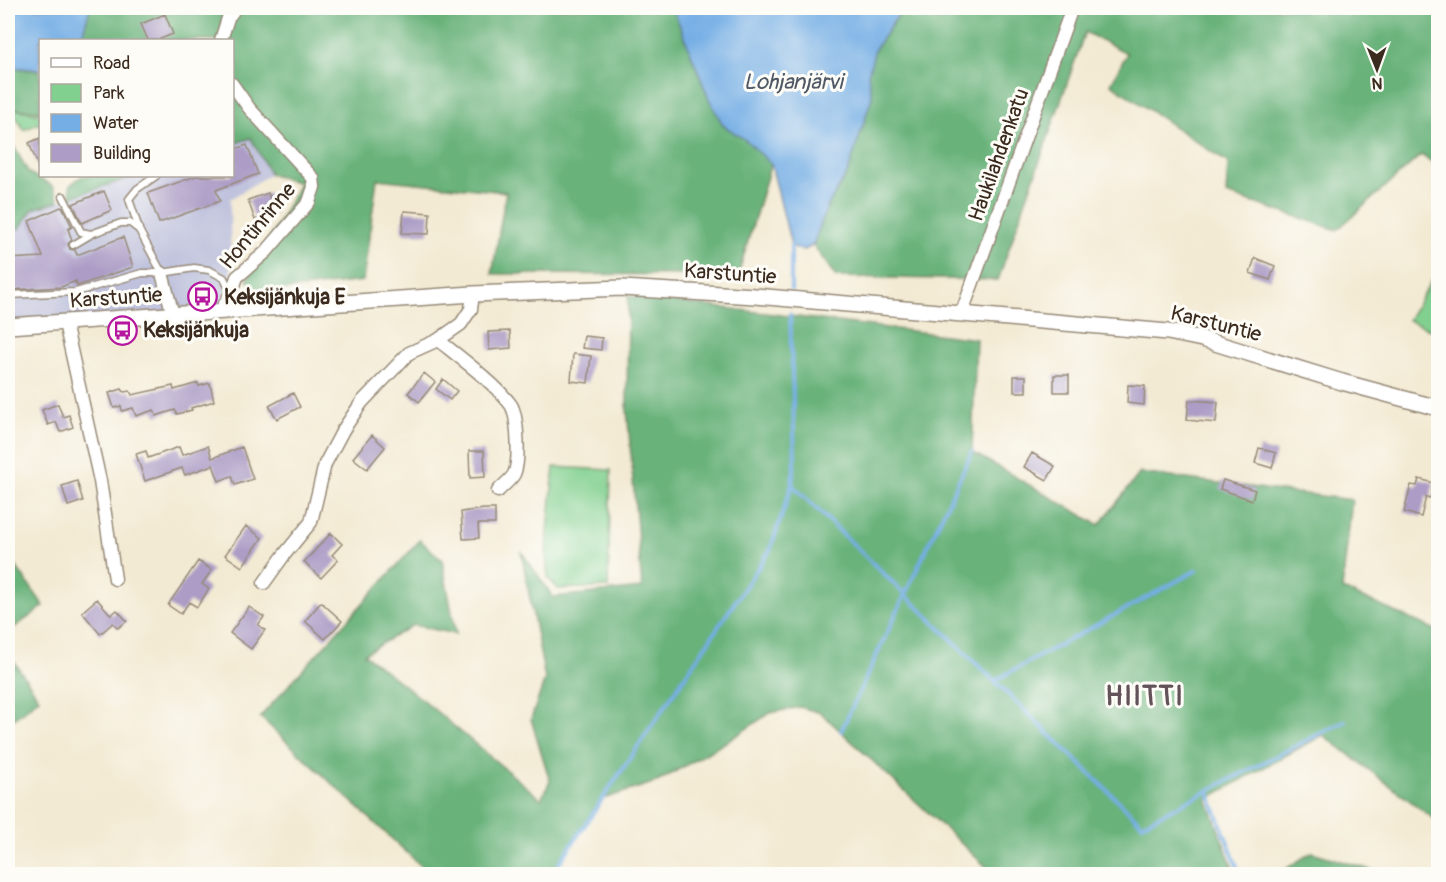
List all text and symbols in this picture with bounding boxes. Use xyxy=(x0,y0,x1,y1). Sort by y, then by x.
legend xyxy=(39,39,234,177)
north arrow xyxy=(1347,39,1407,99)
text: Road xyxy=(93,52,130,75)
water label: Lohjanjärvi xyxy=(744,68,845,96)
text: N xyxy=(1371,73,1383,93)
text: Park xyxy=(93,82,125,105)
street label: Haukilahdenkatu xyxy=(962,85,1036,225)
text: Water xyxy=(93,112,139,135)
text: Building xyxy=(93,142,151,165)
street label: Hontinrinne xyxy=(214,177,303,275)
street label: Karstuntie xyxy=(683,257,778,291)
street label: Karstuntie xyxy=(69,281,164,315)
bus stop icon: Keksijänkuja E xyxy=(187,281,219,313)
place label: Keksijänkuja E xyxy=(224,284,346,311)
street label: Karstuntie xyxy=(1168,300,1265,348)
bus stop icon: Keksijänkuja xyxy=(106,314,138,346)
place label: Keksijänkuja xyxy=(143,317,249,344)
district label: HIITTI xyxy=(1106,680,1184,713)

